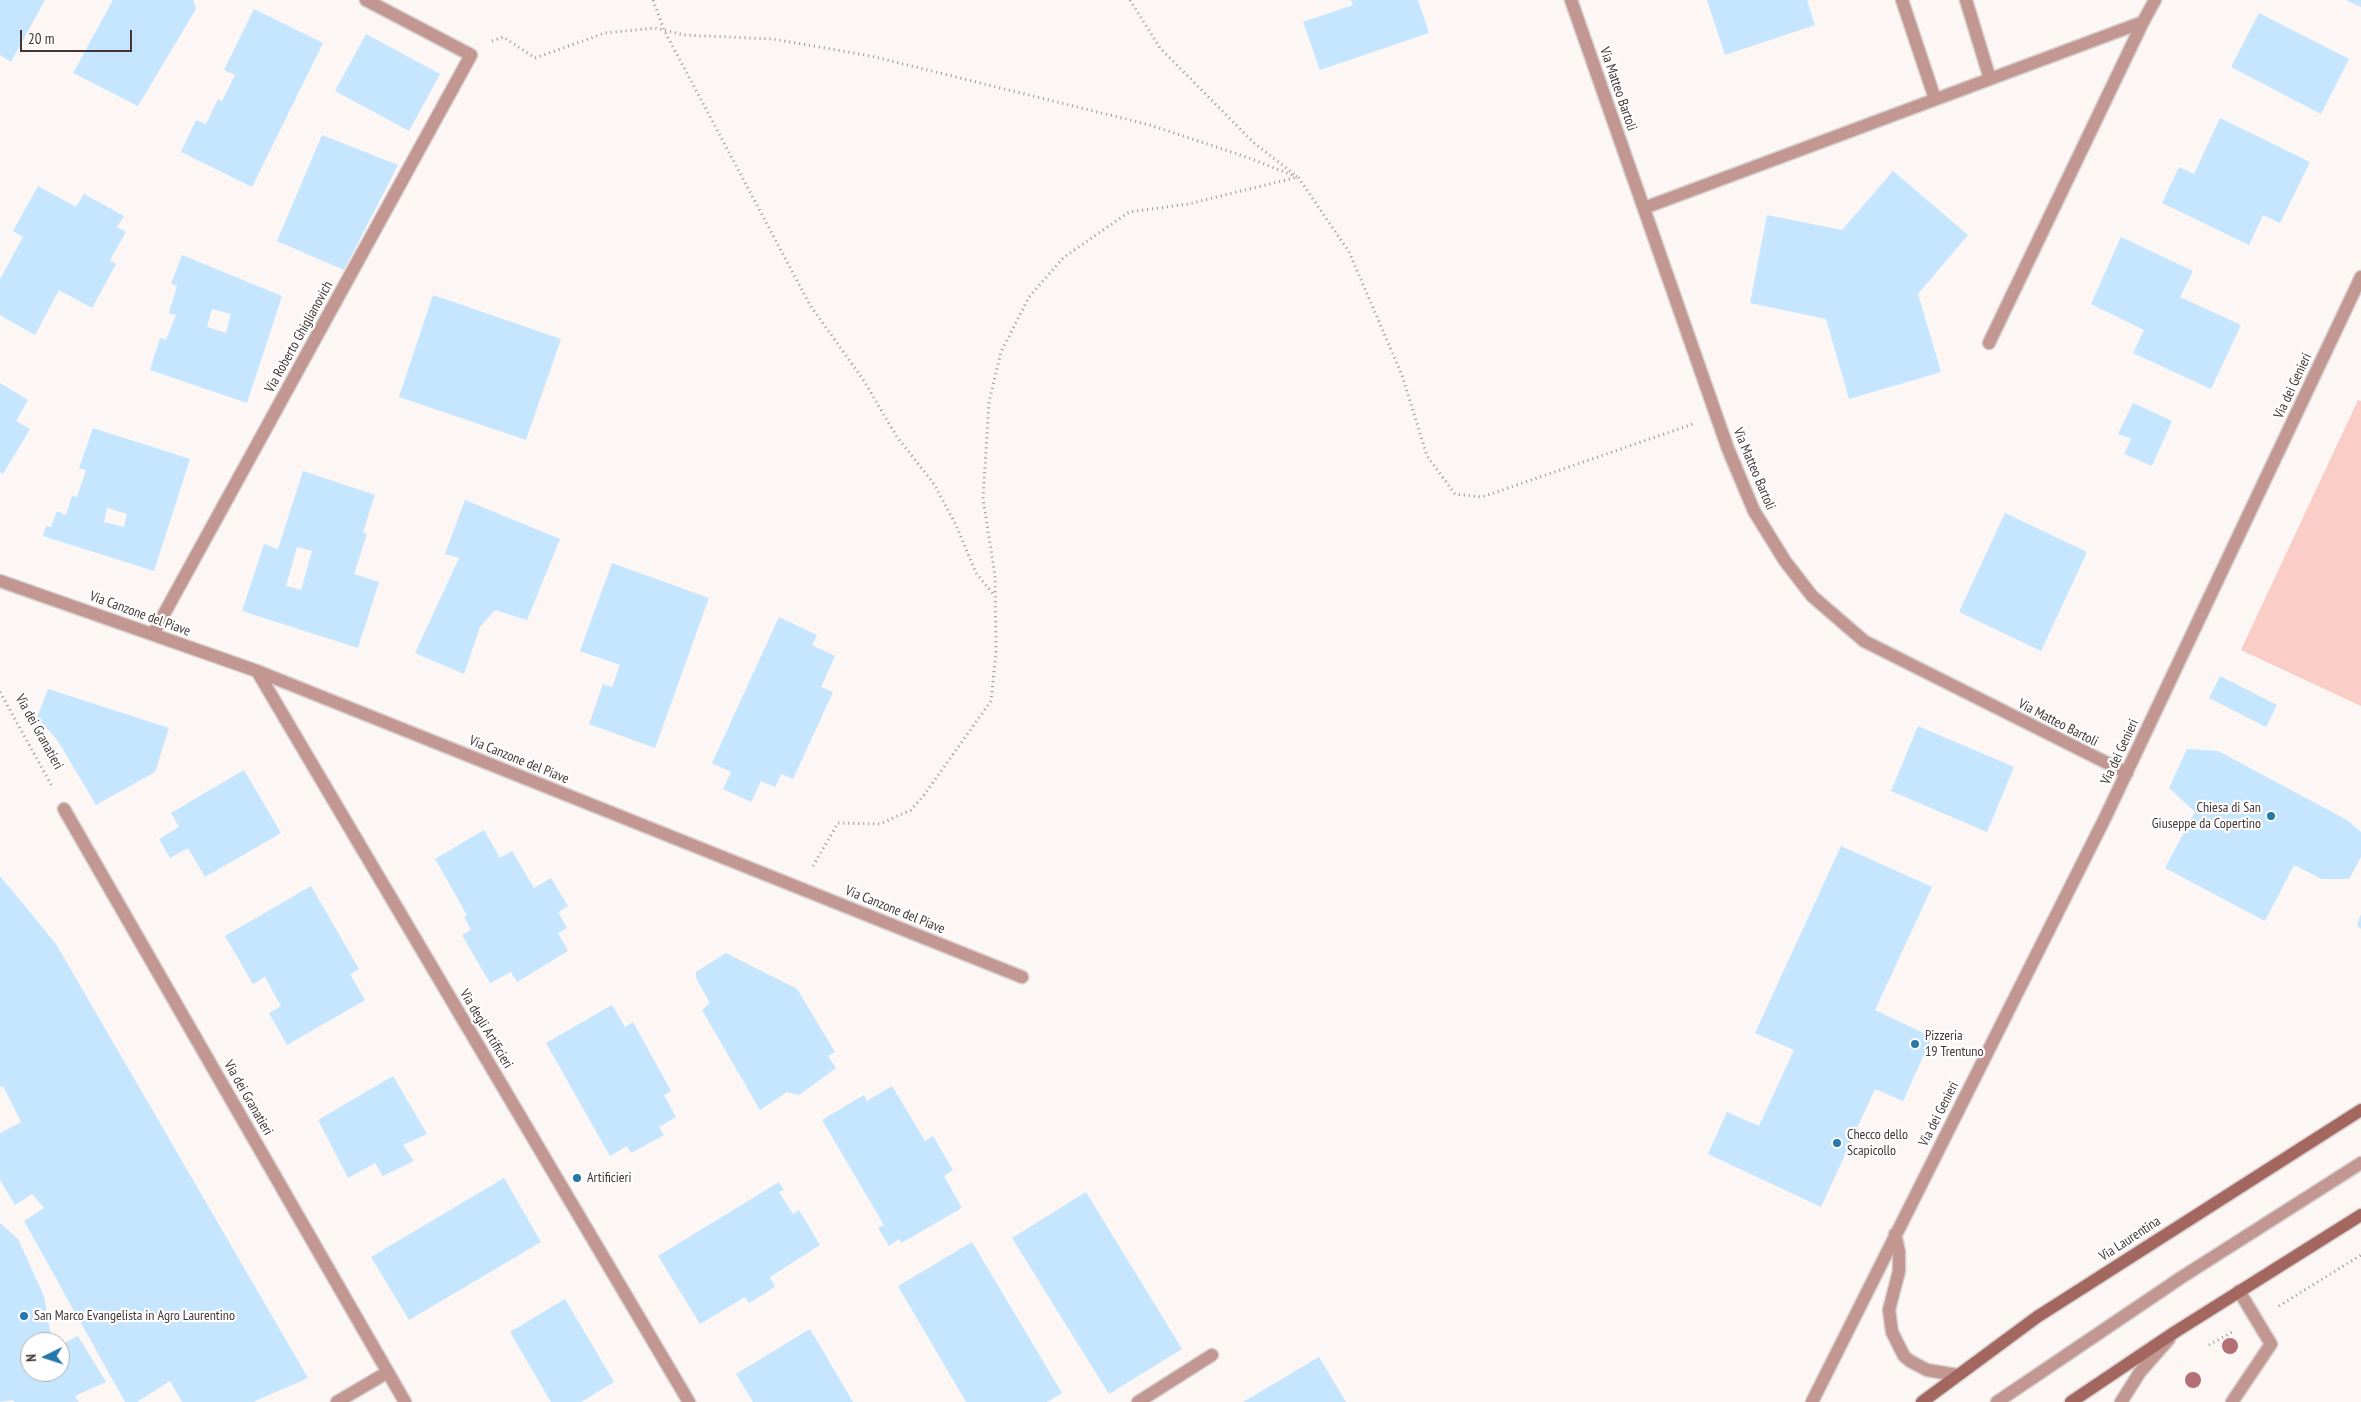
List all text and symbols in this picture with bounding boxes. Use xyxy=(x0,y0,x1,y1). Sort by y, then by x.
scale bar xyxy=(22,20,135,52)
text: 20 m xyxy=(28,29,54,48)
street label: Via Matteo Bartoli xyxy=(1596,45,1640,133)
street label: Via Roberto Ghiglianovich xyxy=(261,278,337,396)
street label: Via dei Genieri xyxy=(2271,351,2315,421)
street label: Via Matteo Bartoli xyxy=(1729,426,1779,512)
street label: Via Canzone del Piave xyxy=(87,588,193,640)
street label: Via dei Granatieri xyxy=(11,691,67,773)
street label: Via Matteo Bartoli xyxy=(2015,696,2101,750)
street label: Via dei Genieri xyxy=(2098,717,2142,787)
street label: Via Canzone del Piave xyxy=(467,732,571,788)
place label: Chiesa di San Giuseppe da Copertino xyxy=(2152,800,2261,832)
marker: Chiesa di San Giuseppe da Copertino xyxy=(2265,810,2277,822)
street label: Via Canzone del Piave xyxy=(843,882,947,938)
street label: Via degli Artificieri xyxy=(456,986,516,1072)
place label: Pizzeria 19 Trentuno xyxy=(1925,1028,1984,1060)
marker: Pizzeria 19 Trentuno xyxy=(1909,1038,1921,1050)
street label: Via dei Granatieri xyxy=(220,1058,276,1138)
street label: Via dei Genieri xyxy=(1916,1079,1962,1149)
place label: Checco dello Scapicollo xyxy=(1847,1127,1908,1160)
marker: Checco dello Scapicollo xyxy=(1831,1137,1843,1149)
place label: Artificieri xyxy=(587,1170,631,1186)
marker: Artificieri xyxy=(571,1172,583,1184)
street label: Via Laurentina xyxy=(2096,1213,2164,1265)
place label: San Marco Evangelista in Agro Laurentino xyxy=(34,1308,235,1324)
marker: San Marco Evangelista in Agro Laurentino xyxy=(18,1310,30,1322)
north arrow xyxy=(20,1332,70,1382)
text: N xyxy=(22,1354,40,1362)

